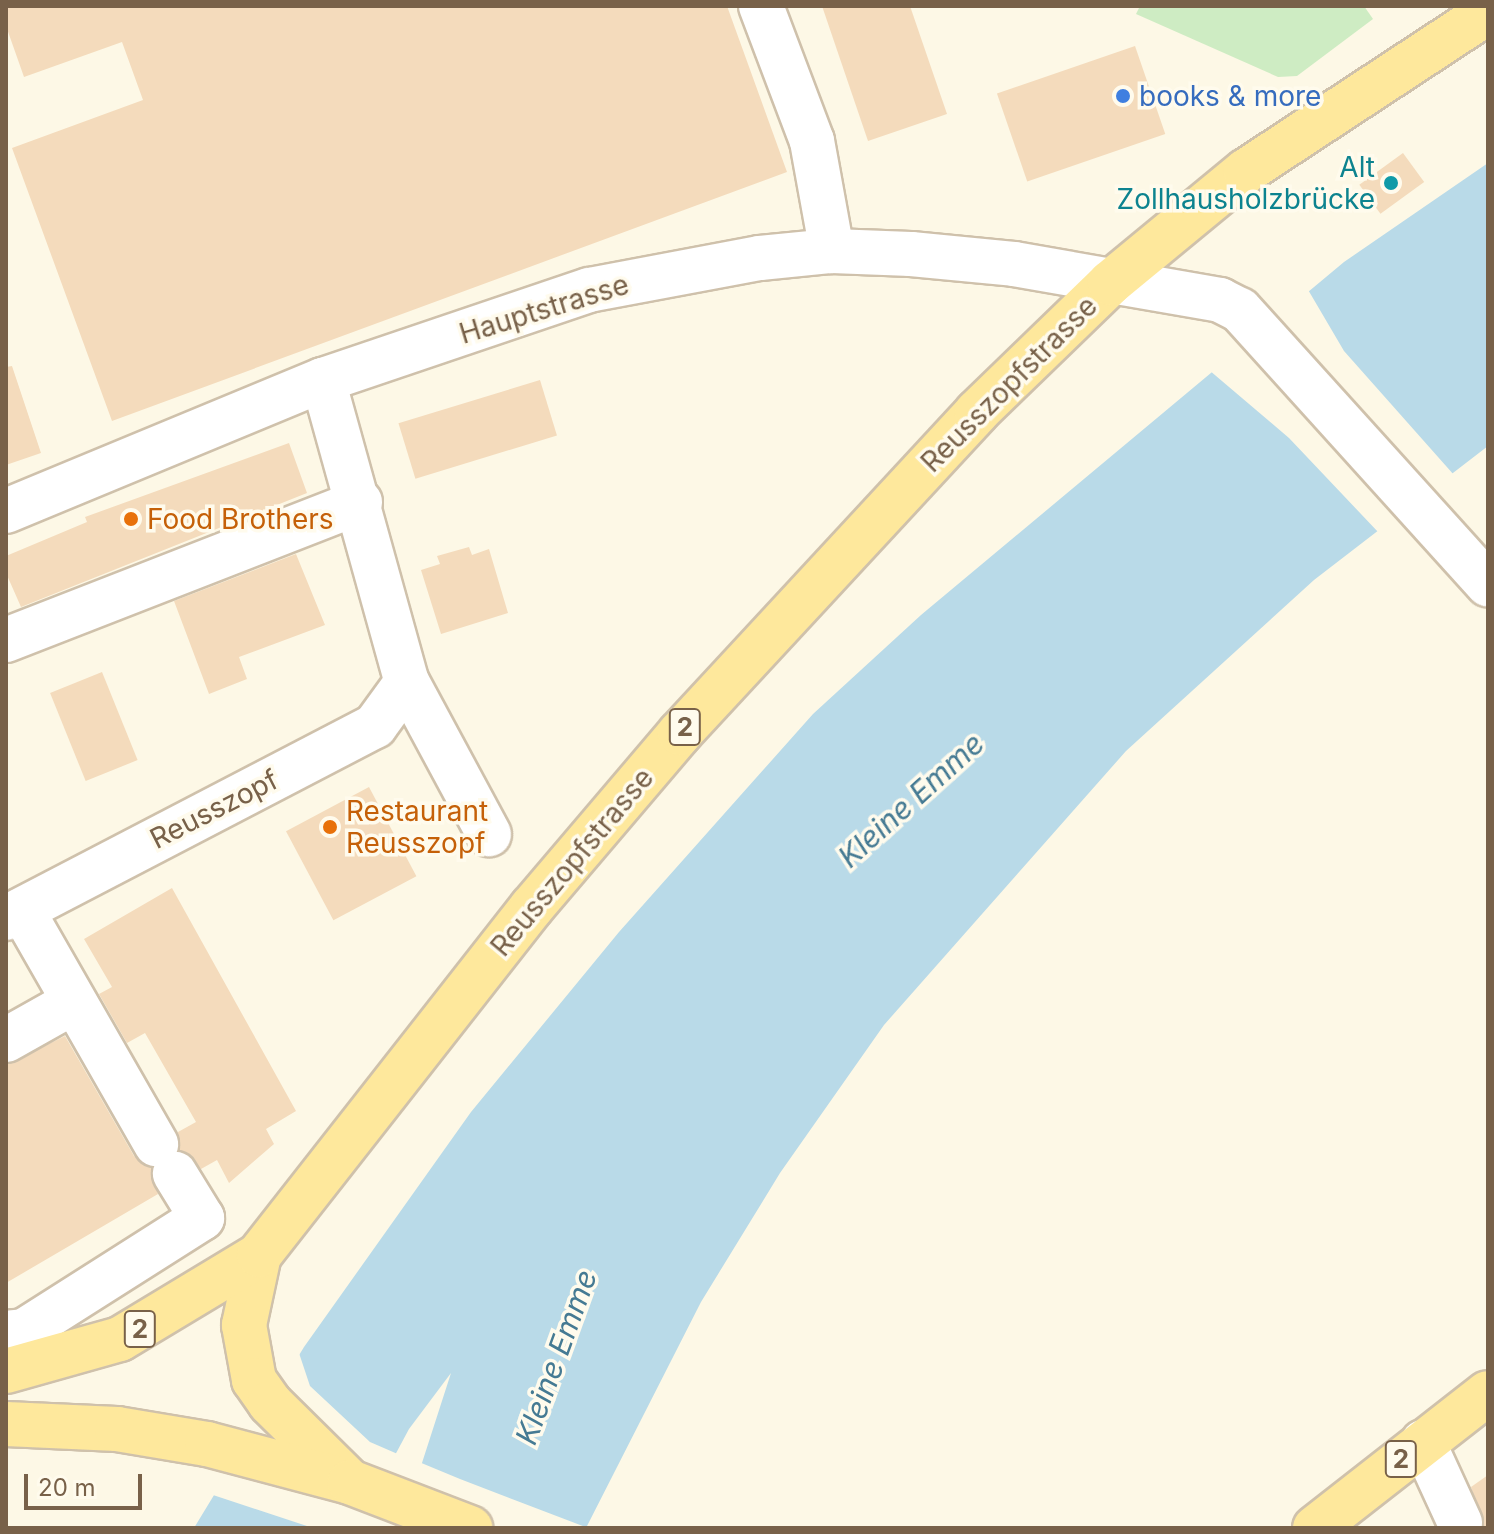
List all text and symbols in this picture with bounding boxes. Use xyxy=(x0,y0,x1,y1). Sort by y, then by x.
place label: books & more xyxy=(1139,79,1321,113)
marker: books & more xyxy=(1114,87,1132,105)
place label: Alt Zollhausholzbrücke xyxy=(1117,150,1375,216)
marker: Alt Zollhausholzbrücke xyxy=(1382,174,1400,192)
street label: Hauptstrasse xyxy=(455,267,633,351)
street label: Reusszopfstrasse xyxy=(914,289,1104,479)
place label: Food Brothers xyxy=(147,502,334,536)
marker: Food Brothers xyxy=(122,510,140,528)
road number: 2 xyxy=(667,705,703,749)
water label: Kleine Emme xyxy=(831,725,991,875)
street label: Reusszopfstrasse xyxy=(484,761,660,963)
street label: Reusszopf xyxy=(144,762,284,856)
place label: Restaurant Reusszopf xyxy=(346,794,488,860)
marker: Restaurant Reusszopf xyxy=(321,818,339,836)
water label: Kleine Emme xyxy=(508,1265,604,1449)
road number: 2 xyxy=(122,1307,158,1351)
road number: 2 xyxy=(1383,1437,1419,1481)
scale bar xyxy=(28,1458,146,1508)
text: 20 m xyxy=(38,1473,96,1502)

